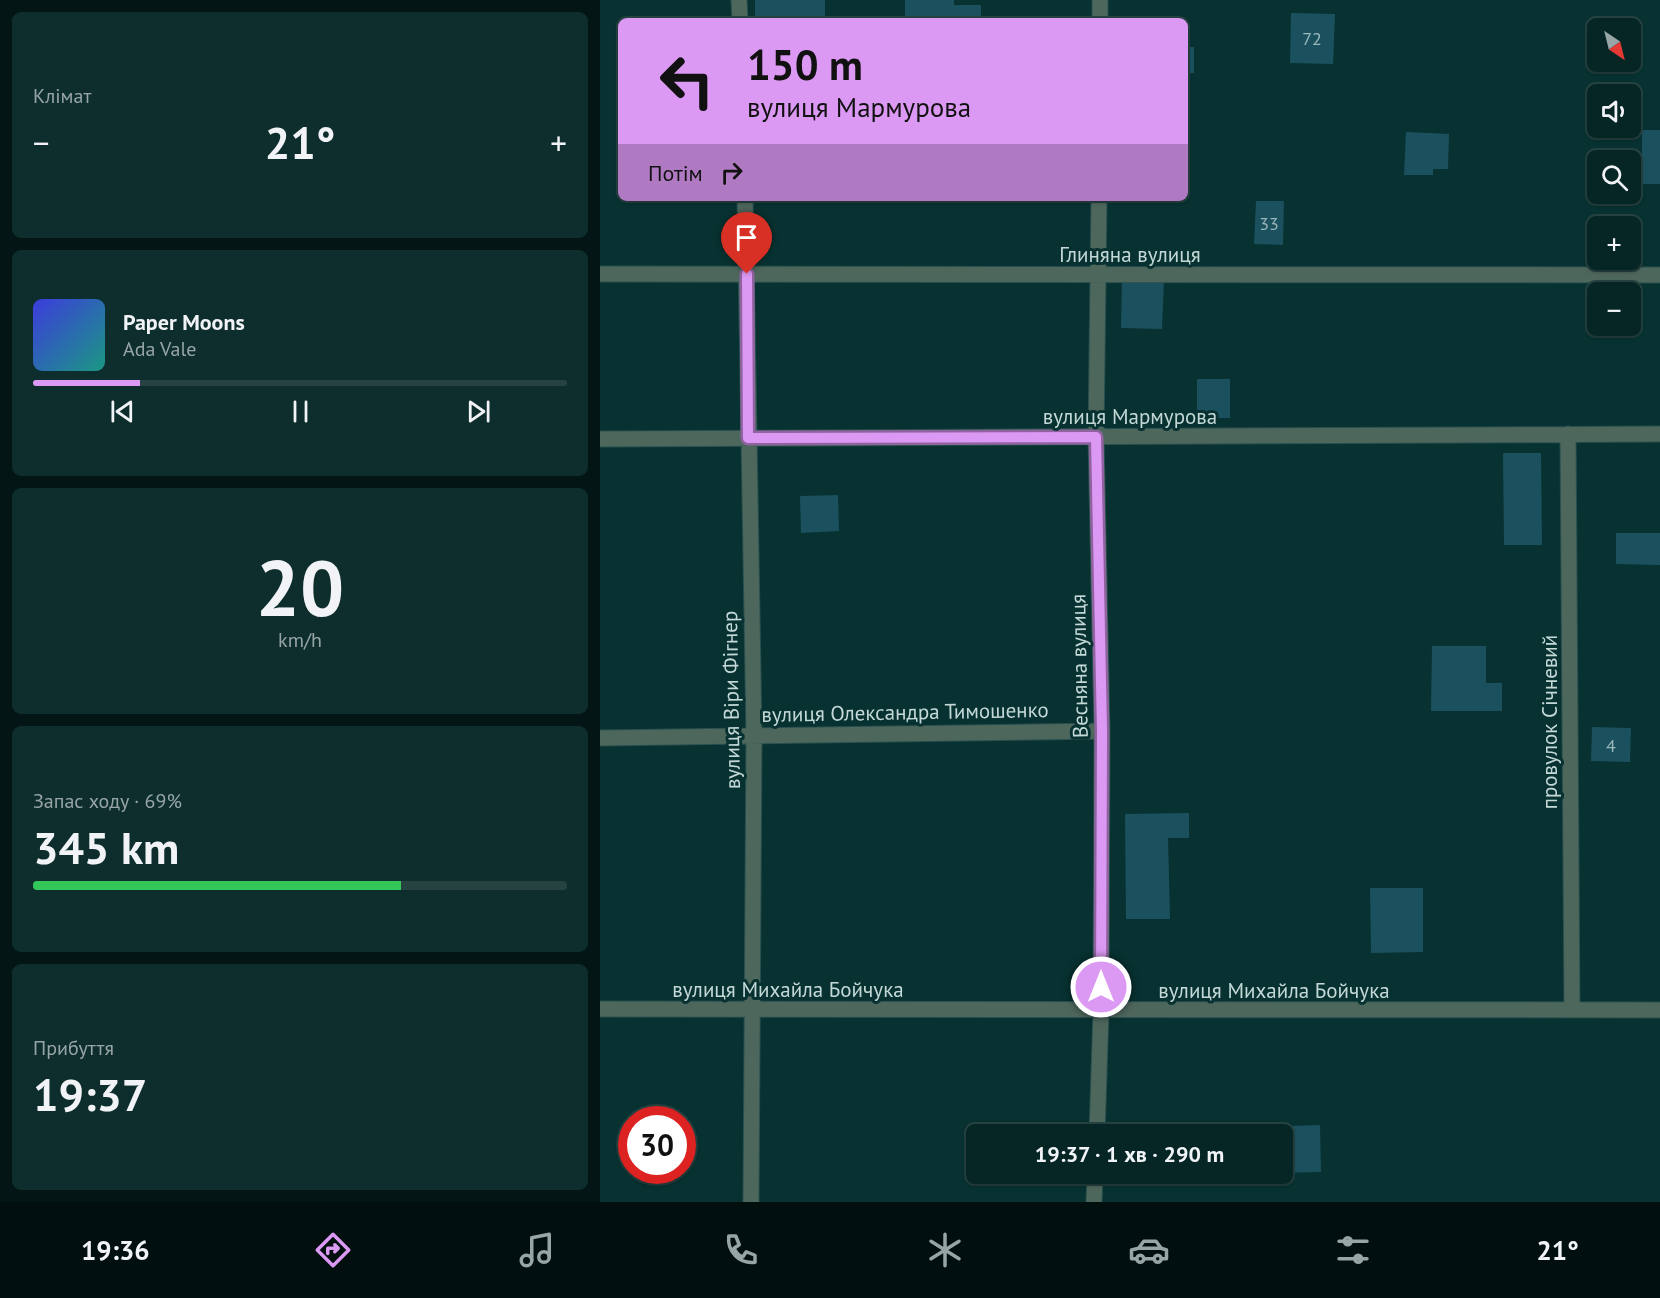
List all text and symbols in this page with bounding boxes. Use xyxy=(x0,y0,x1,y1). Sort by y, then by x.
north arrow xyxy=(1587,18,1641,72)
map controls xyxy=(1587,18,1641,336)
house number: 72 xyxy=(1302,27,1322,50)
text: 150 m xyxy=(747,37,863,92)
icon: left xyxy=(648,42,726,120)
text: Клімат xyxy=(33,83,91,109)
button: sound xyxy=(1587,84,1641,138)
text: вулиця Мармурова xyxy=(747,90,971,124)
text: 21° xyxy=(265,113,335,171)
text: − xyxy=(33,121,50,164)
text: + xyxy=(550,121,567,164)
button: search xyxy=(1587,150,1641,204)
icon: right xyxy=(715,156,748,189)
text: Потім xyxy=(648,159,703,187)
pin xyxy=(721,212,772,274)
house number: 33 xyxy=(1259,212,1279,235)
button: + xyxy=(1587,216,1641,270)
icon: arrive xyxy=(730,221,763,254)
street label: Глиняна вулиця xyxy=(1059,241,1201,268)
button: − xyxy=(1587,282,1641,336)
text: Paper Moons xyxy=(123,308,245,336)
text: Ada Vale xyxy=(123,336,196,362)
icon: previous xyxy=(106,395,139,428)
icon: pause xyxy=(284,395,317,428)
icon: next xyxy=(462,395,495,428)
street label: вулиця Мармурова xyxy=(1043,403,1217,430)
text: 20 xyxy=(256,537,344,638)
street label: Весняна вулиця xyxy=(1064,594,1094,738)
street label: вулиця Віри Фігнер xyxy=(716,611,746,789)
text: km/h xyxy=(278,627,322,653)
street label: провулок Січневий xyxy=(1536,635,1563,809)
street label: вулиця Олександра Тимошенко xyxy=(761,696,1049,728)
house number: 4 xyxy=(1606,734,1616,757)
text: Запас ходу · 69% xyxy=(33,788,182,814)
text: 345 km xyxy=(33,818,179,876)
position arrow xyxy=(1069,955,1133,1019)
street label: вулиця Михайла Бойчука xyxy=(672,976,904,1003)
street label: вулиця Михайла Бойчука xyxy=(1158,977,1390,1004)
text: Прибуття xyxy=(33,1035,114,1061)
text: 19:37 xyxy=(33,1065,147,1123)
speed limit sign: 30 xyxy=(618,1106,696,1184)
text: 19:37 · 1 хв · 290 m xyxy=(1035,1140,1224,1168)
icon: directions xyxy=(312,1229,354,1271)
icon: music xyxy=(516,1229,558,1271)
icon: phone xyxy=(720,1229,762,1271)
icon: climate xyxy=(924,1229,966,1271)
icon: car xyxy=(1128,1229,1170,1271)
icon: filters xyxy=(1332,1229,1374,1271)
text: 19:36 xyxy=(81,1233,150,1267)
text: 21° xyxy=(1536,1233,1579,1267)

